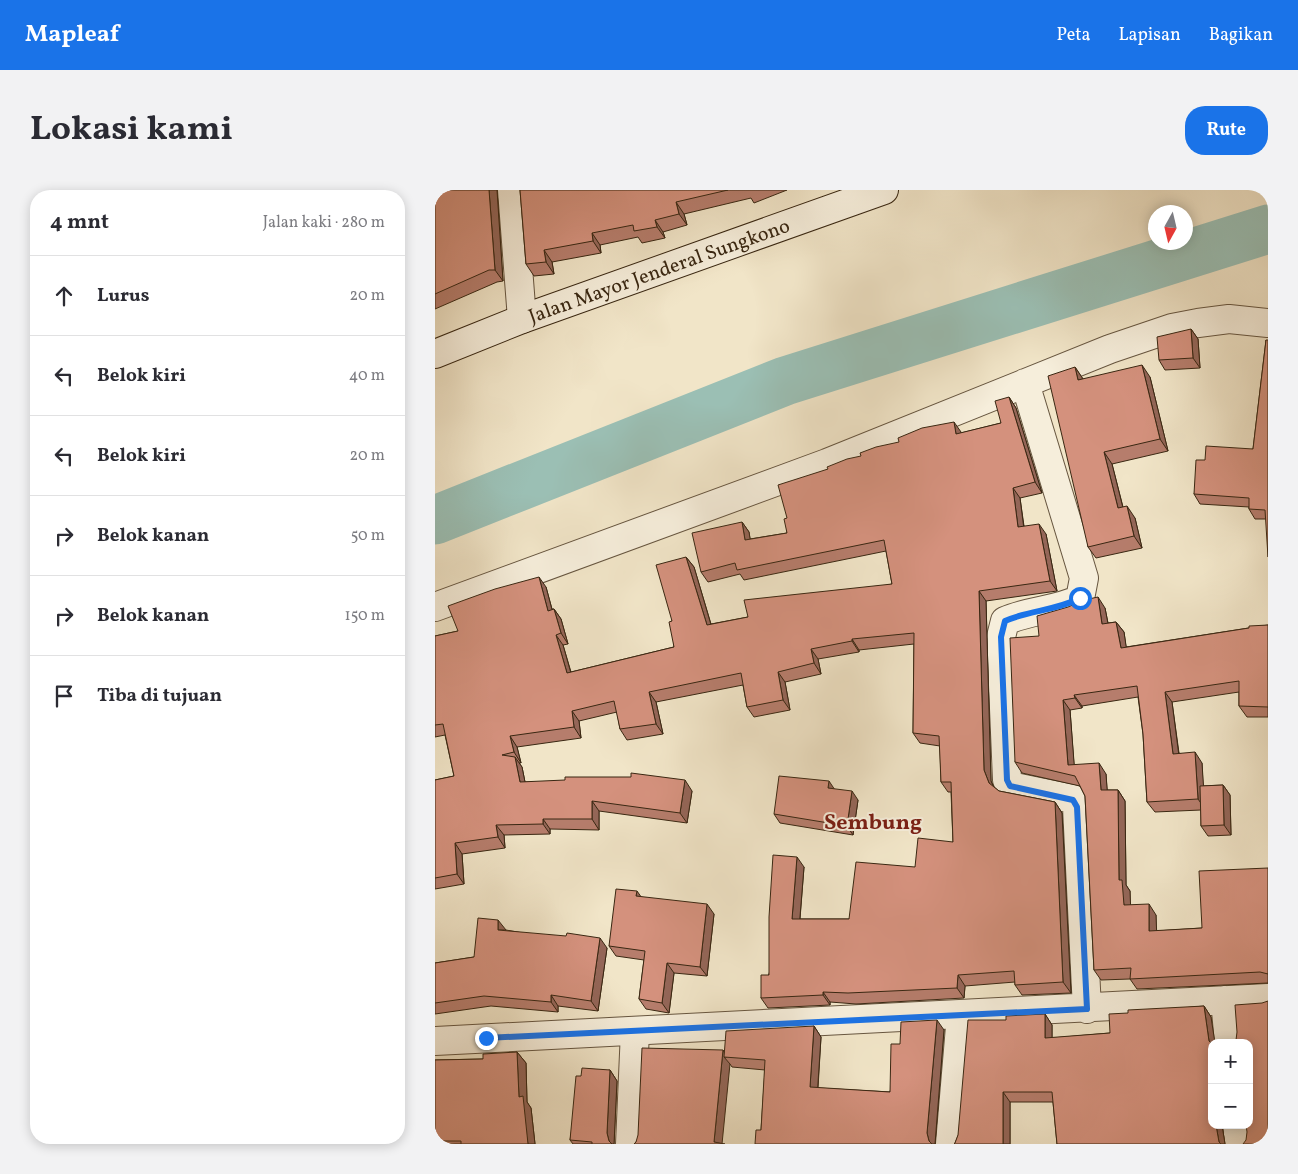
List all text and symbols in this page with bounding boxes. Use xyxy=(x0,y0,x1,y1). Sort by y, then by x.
text: Mapleaf xyxy=(25,18,119,52)
text: Peta xyxy=(1057,23,1090,48)
text: Lapisan xyxy=(1118,23,1181,48)
text: Bagikan xyxy=(1209,23,1273,48)
text: Lokasi kami xyxy=(30,106,233,154)
button: Rute xyxy=(1185,106,1268,155)
north arrow xyxy=(1148,205,1193,250)
text: 4 mnt xyxy=(50,208,109,237)
text: Jalan kaki · 280 m xyxy=(263,212,385,234)
street label: Jalan Mayor Jenderal Sungkono xyxy=(525,213,794,332)
icon: ahead xyxy=(50,282,78,310)
text: Lurus xyxy=(97,283,149,309)
text: 20 m xyxy=(350,285,385,307)
icon: left xyxy=(50,362,78,390)
text: Belok kiri xyxy=(97,363,186,389)
text: 40 m xyxy=(349,365,385,387)
icon: left xyxy=(50,442,78,470)
text: Belok kiri xyxy=(97,443,186,469)
text: 20 m xyxy=(350,445,385,467)
icon: right xyxy=(50,522,78,550)
text: Belok kanan xyxy=(97,523,209,549)
text: 50 m xyxy=(351,525,385,547)
route start xyxy=(1069,587,1092,610)
icon: right xyxy=(50,602,78,630)
text: Belok kanan xyxy=(97,603,209,629)
text: 150 m xyxy=(344,605,385,627)
icon: arrive xyxy=(50,682,78,710)
text: Tiba di tujuan xyxy=(97,683,222,709)
district label: Sembung xyxy=(824,808,922,839)
route end xyxy=(475,1027,498,1050)
map controls xyxy=(1208,1039,1253,1129)
button: + xyxy=(1208,1039,1253,1084)
button: − xyxy=(1208,1084,1253,1129)

